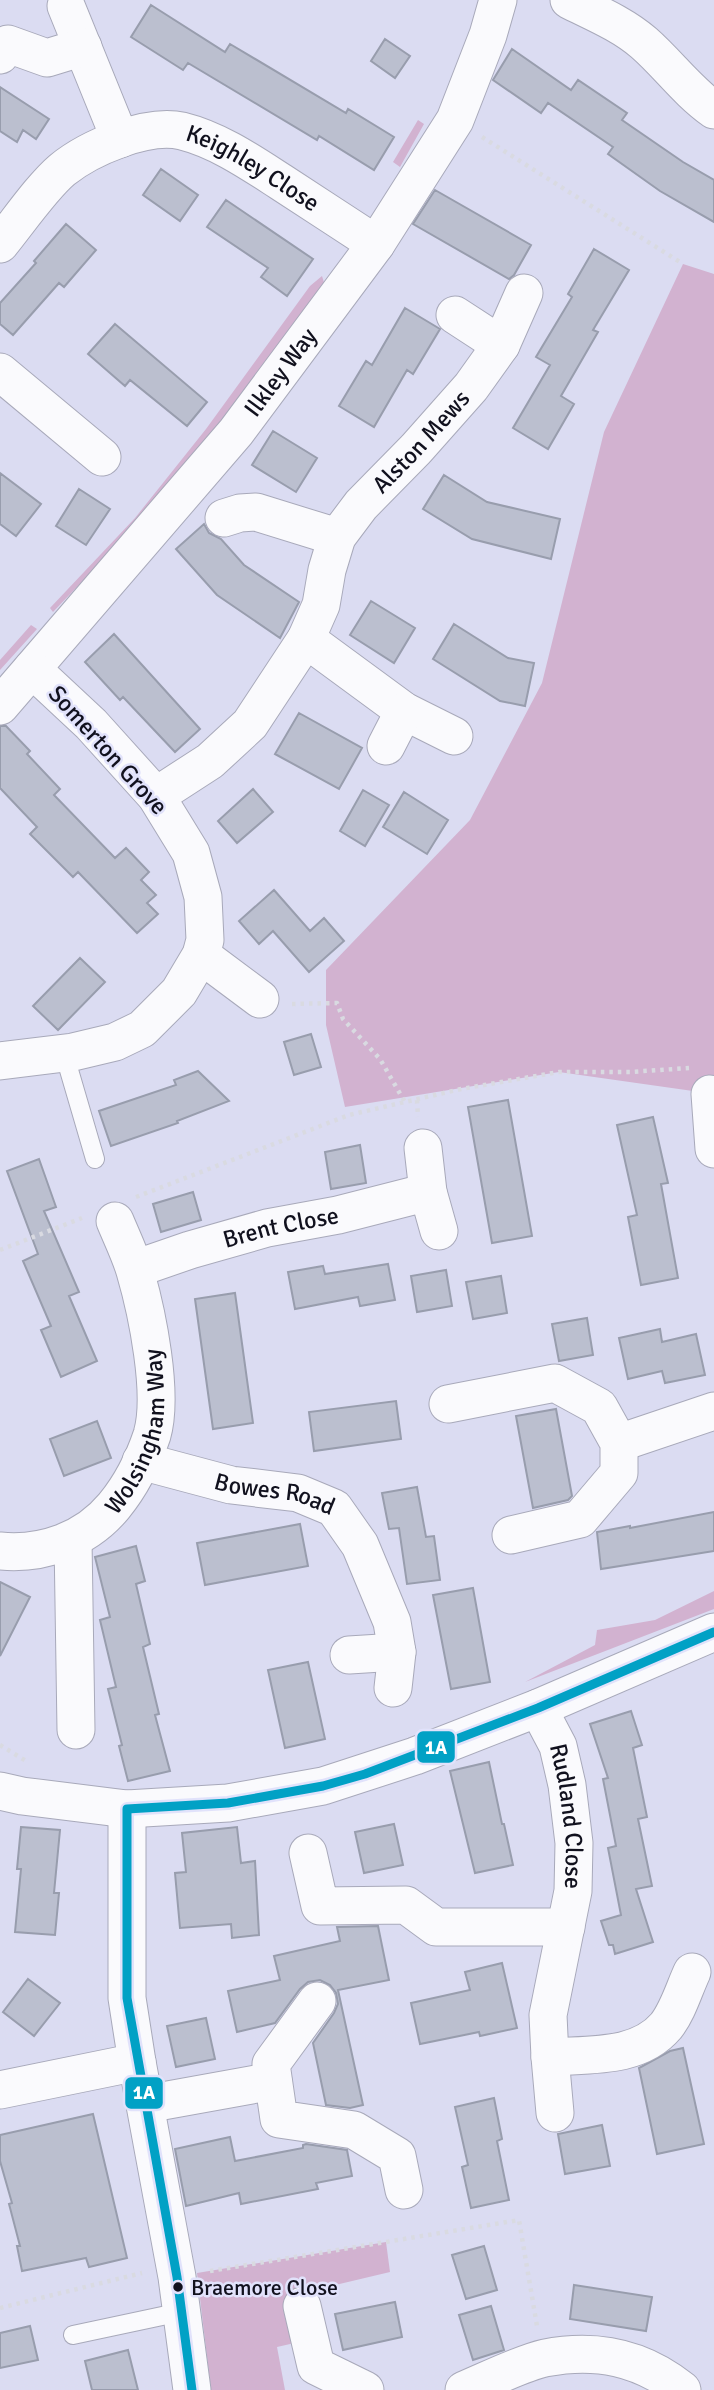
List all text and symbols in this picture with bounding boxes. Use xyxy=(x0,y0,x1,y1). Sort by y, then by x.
street label: Keighley Close xyxy=(182,118,325,218)
street label: Ilkley Way xyxy=(237,322,323,423)
street label: Alston Mews xyxy=(366,384,476,500)
street label: Somerton Grove xyxy=(42,679,174,821)
street label: Brent Close xyxy=(220,1200,341,1255)
street label: Wolsingham Way xyxy=(98,1347,171,1520)
street label: Bowes Road xyxy=(211,1466,340,1522)
line badge: 1A xyxy=(416,1730,456,1764)
text: 1A xyxy=(425,1736,447,1760)
street label: Rudland Close xyxy=(543,1741,589,1889)
line badge: 1A xyxy=(124,2076,164,2110)
text: 1A xyxy=(133,2081,155,2105)
place label: Braemore Close xyxy=(191,2274,338,2301)
marker: Braemore Close xyxy=(171,2280,185,2294)

